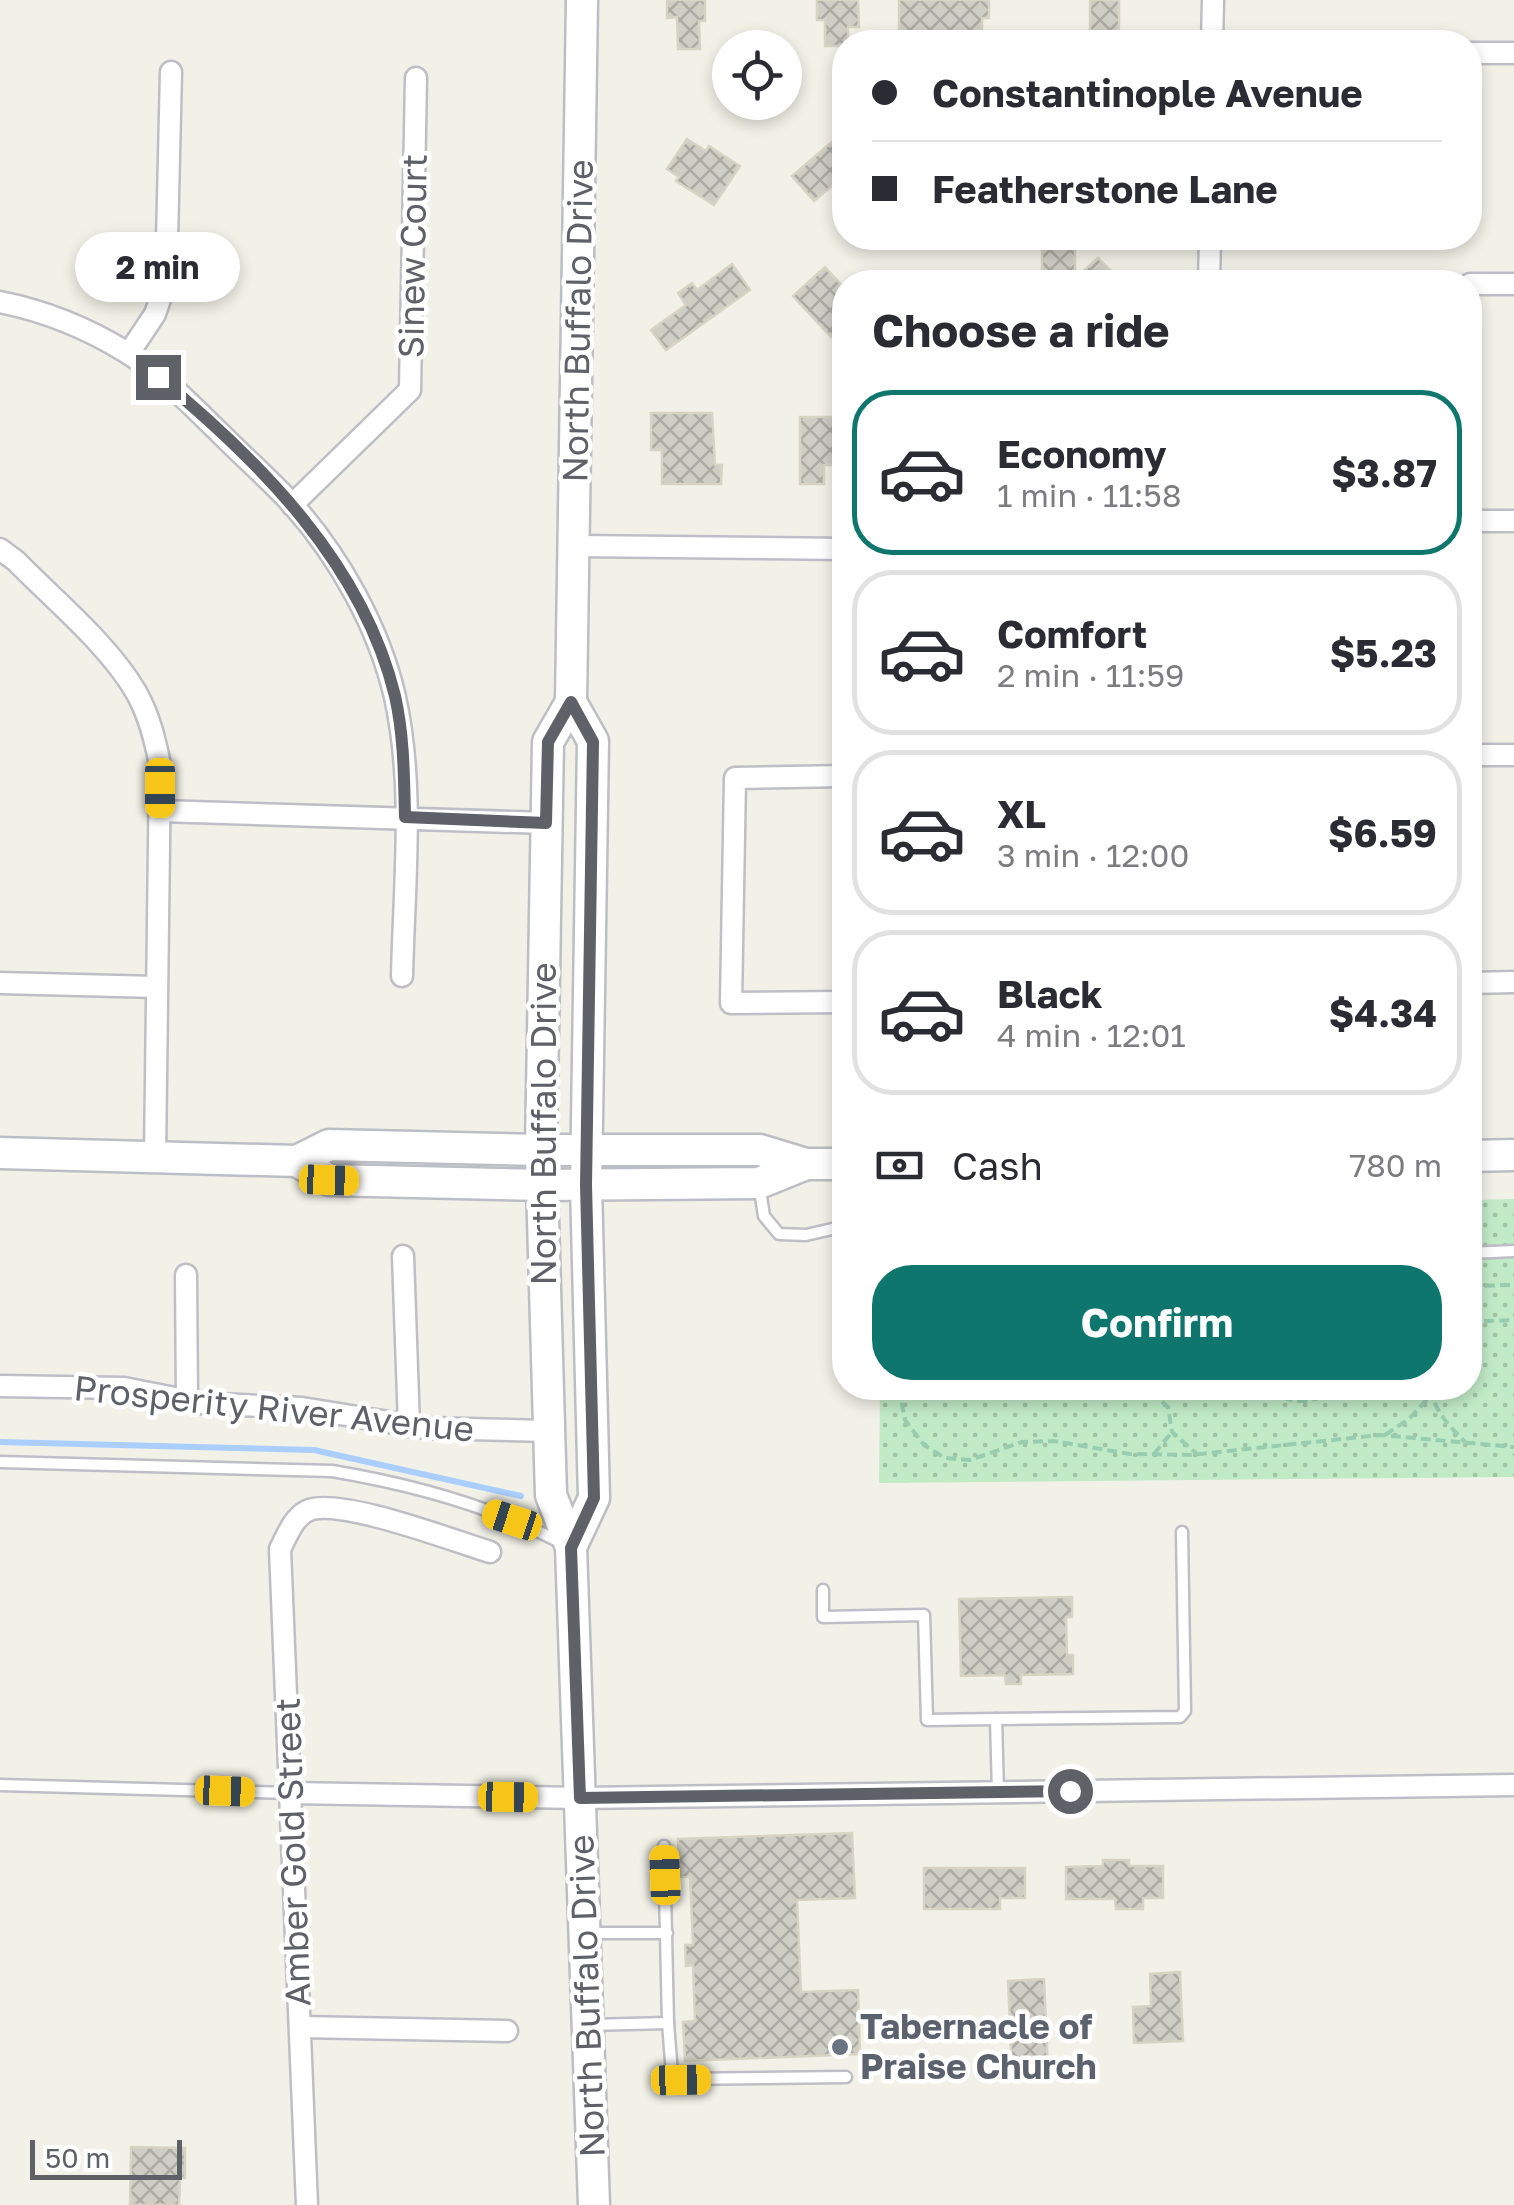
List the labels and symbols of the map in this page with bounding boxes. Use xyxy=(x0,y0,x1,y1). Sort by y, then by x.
street label: Sinew Court xyxy=(389,153,435,359)
street label: North Buffalo Drive xyxy=(553,159,601,483)
callout: 2 min xyxy=(76,232,240,302)
route end xyxy=(136,355,181,400)
car xyxy=(145,758,175,818)
street label: North Buffalo Drive xyxy=(522,962,564,1286)
car xyxy=(298,1164,360,1196)
street label: Prosperity River Avenue xyxy=(72,1366,476,1450)
car xyxy=(479,1496,545,1544)
street label: Amber Gold Street xyxy=(266,1697,318,2007)
route start xyxy=(1048,1769,1093,1814)
car xyxy=(194,1775,256,1807)
car xyxy=(478,1781,538,1813)
street label: North Buffalo Drive xyxy=(559,1834,613,2158)
car xyxy=(649,1844,681,1906)
place label: Tabernacle of Praise Church xyxy=(860,2005,1097,2087)
marker: Tabernacle of Praise Church xyxy=(829,2036,851,2058)
car xyxy=(651,2064,711,2096)
scale bar xyxy=(30,2135,182,2180)

